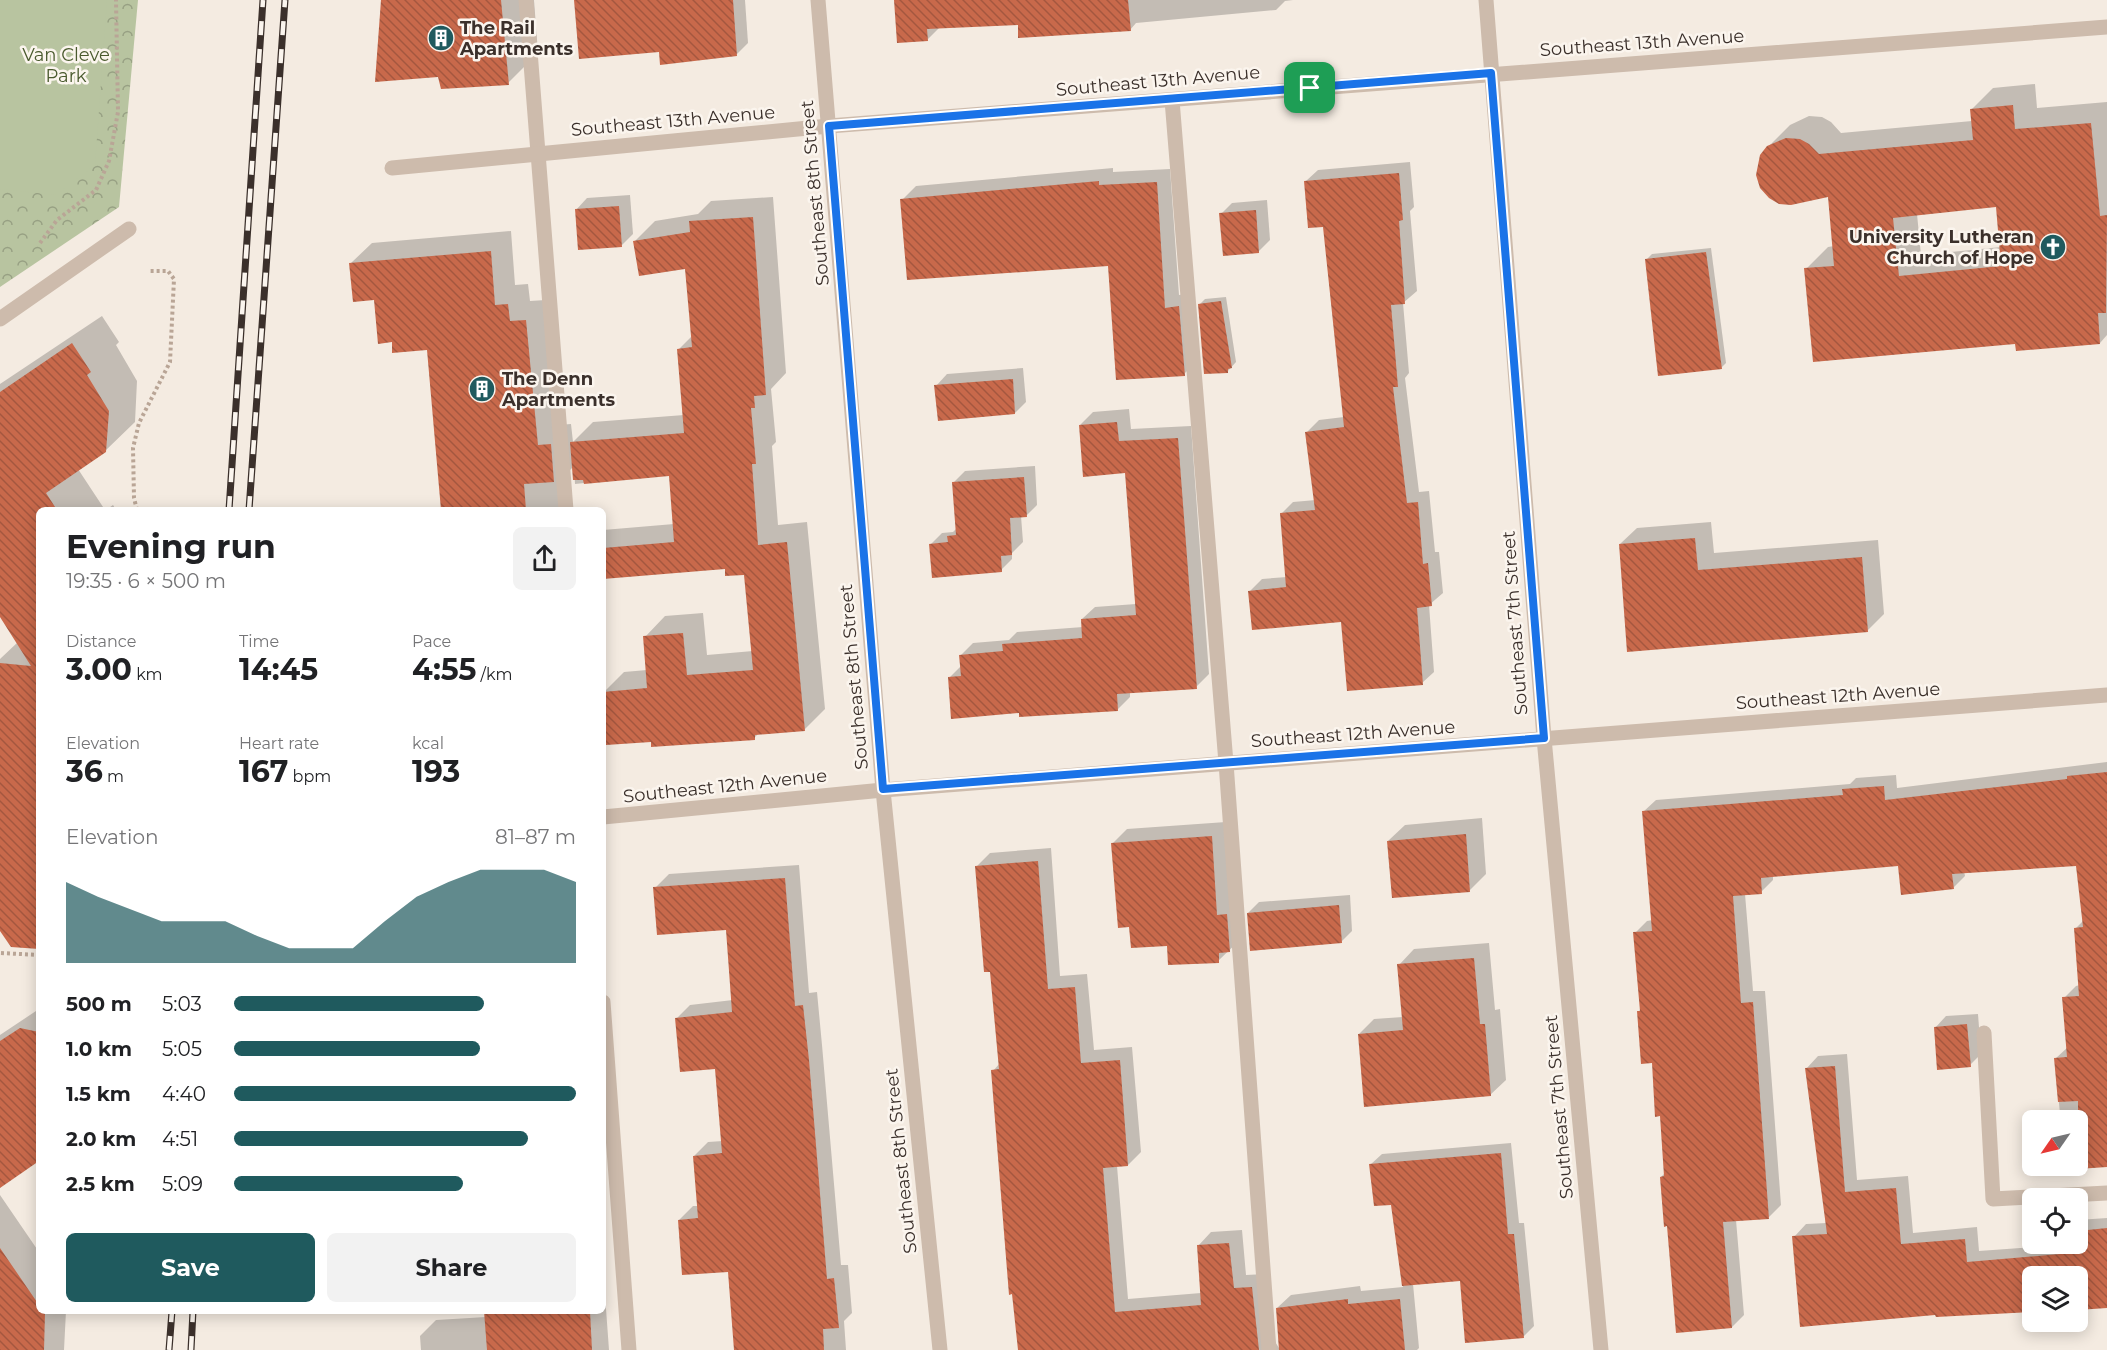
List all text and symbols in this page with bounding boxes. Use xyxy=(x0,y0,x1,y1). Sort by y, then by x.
place label: The Rail Apartments xyxy=(459,17,574,60)
building icon: The Rail Apartments xyxy=(426,23,456,53)
street label: Southeast 13th Avenue xyxy=(1539,25,1745,61)
park label: Van Cleve Park xyxy=(22,44,110,87)
street label: Southeast 13th Avenue xyxy=(1055,61,1261,101)
pin xyxy=(1284,62,1335,113)
icon: arrive xyxy=(1293,71,1326,104)
street label: Southeast 8th Street xyxy=(796,99,834,287)
street label: Southeast 13th Avenue xyxy=(570,101,776,141)
place label: University Lutheran Church of Hope xyxy=(1849,226,2034,269)
church icon: University Lutheran Church of Hope xyxy=(2038,232,2068,262)
place label: The Denn Apartments xyxy=(501,368,616,411)
building icon: The Denn Apartments xyxy=(467,374,497,404)
text: Evening run xyxy=(66,526,276,566)
button: share xyxy=(513,527,576,590)
street label: Southeast 7th Street xyxy=(1498,530,1532,716)
text: 19:35 · 6 × 500 m xyxy=(66,569,226,593)
street label: Southeast 8th Street xyxy=(835,583,873,771)
text: Distance xyxy=(66,632,136,651)
text: Time xyxy=(239,632,279,651)
text: Pace xyxy=(412,632,451,651)
text: 3.00 xyxy=(66,651,132,688)
text: 14:45 xyxy=(239,651,318,688)
text: 4:55 xyxy=(412,651,476,688)
text: km xyxy=(132,665,163,684)
text: /km xyxy=(476,665,512,684)
street label: Southeast 12th Avenue xyxy=(1735,678,1941,714)
street label: Southeast 12th Avenue xyxy=(1250,716,1456,752)
text: Elevation xyxy=(66,734,140,753)
text: Heart rate xyxy=(239,734,319,753)
text: kcal xyxy=(412,734,444,753)
text: 36 xyxy=(66,753,103,790)
text: 167 xyxy=(239,753,288,790)
text: 193 xyxy=(412,753,460,790)
street label: Southeast 12th Avenue xyxy=(622,764,828,808)
text: m xyxy=(103,767,124,786)
text: bpm xyxy=(288,767,331,786)
text: Elevation xyxy=(66,825,158,849)
text: 81–87 m xyxy=(495,825,576,849)
text: 500 m xyxy=(66,992,132,1016)
text: 5:03 xyxy=(162,992,202,1016)
street label: Southeast 7th Street xyxy=(1540,1014,1578,1200)
text: 1.0 km xyxy=(66,1037,132,1061)
text: 5:05 xyxy=(162,1037,202,1061)
street label: Southeast 8th Street xyxy=(880,1067,922,1255)
text: 1.5 km xyxy=(66,1082,131,1106)
text: 4:40 xyxy=(162,1082,206,1106)
north arrow xyxy=(2022,1110,2088,1176)
map controls xyxy=(2022,1110,2088,1332)
text: 2.0 km xyxy=(66,1127,136,1151)
text: 4:51 xyxy=(162,1127,198,1151)
text: 2.5 km xyxy=(66,1172,135,1196)
text: 5:09 xyxy=(162,1172,203,1196)
button: locate xyxy=(2022,1188,2088,1254)
button: Save xyxy=(66,1233,315,1302)
button: Share xyxy=(327,1233,576,1302)
button: layers xyxy=(2022,1266,2088,1332)

